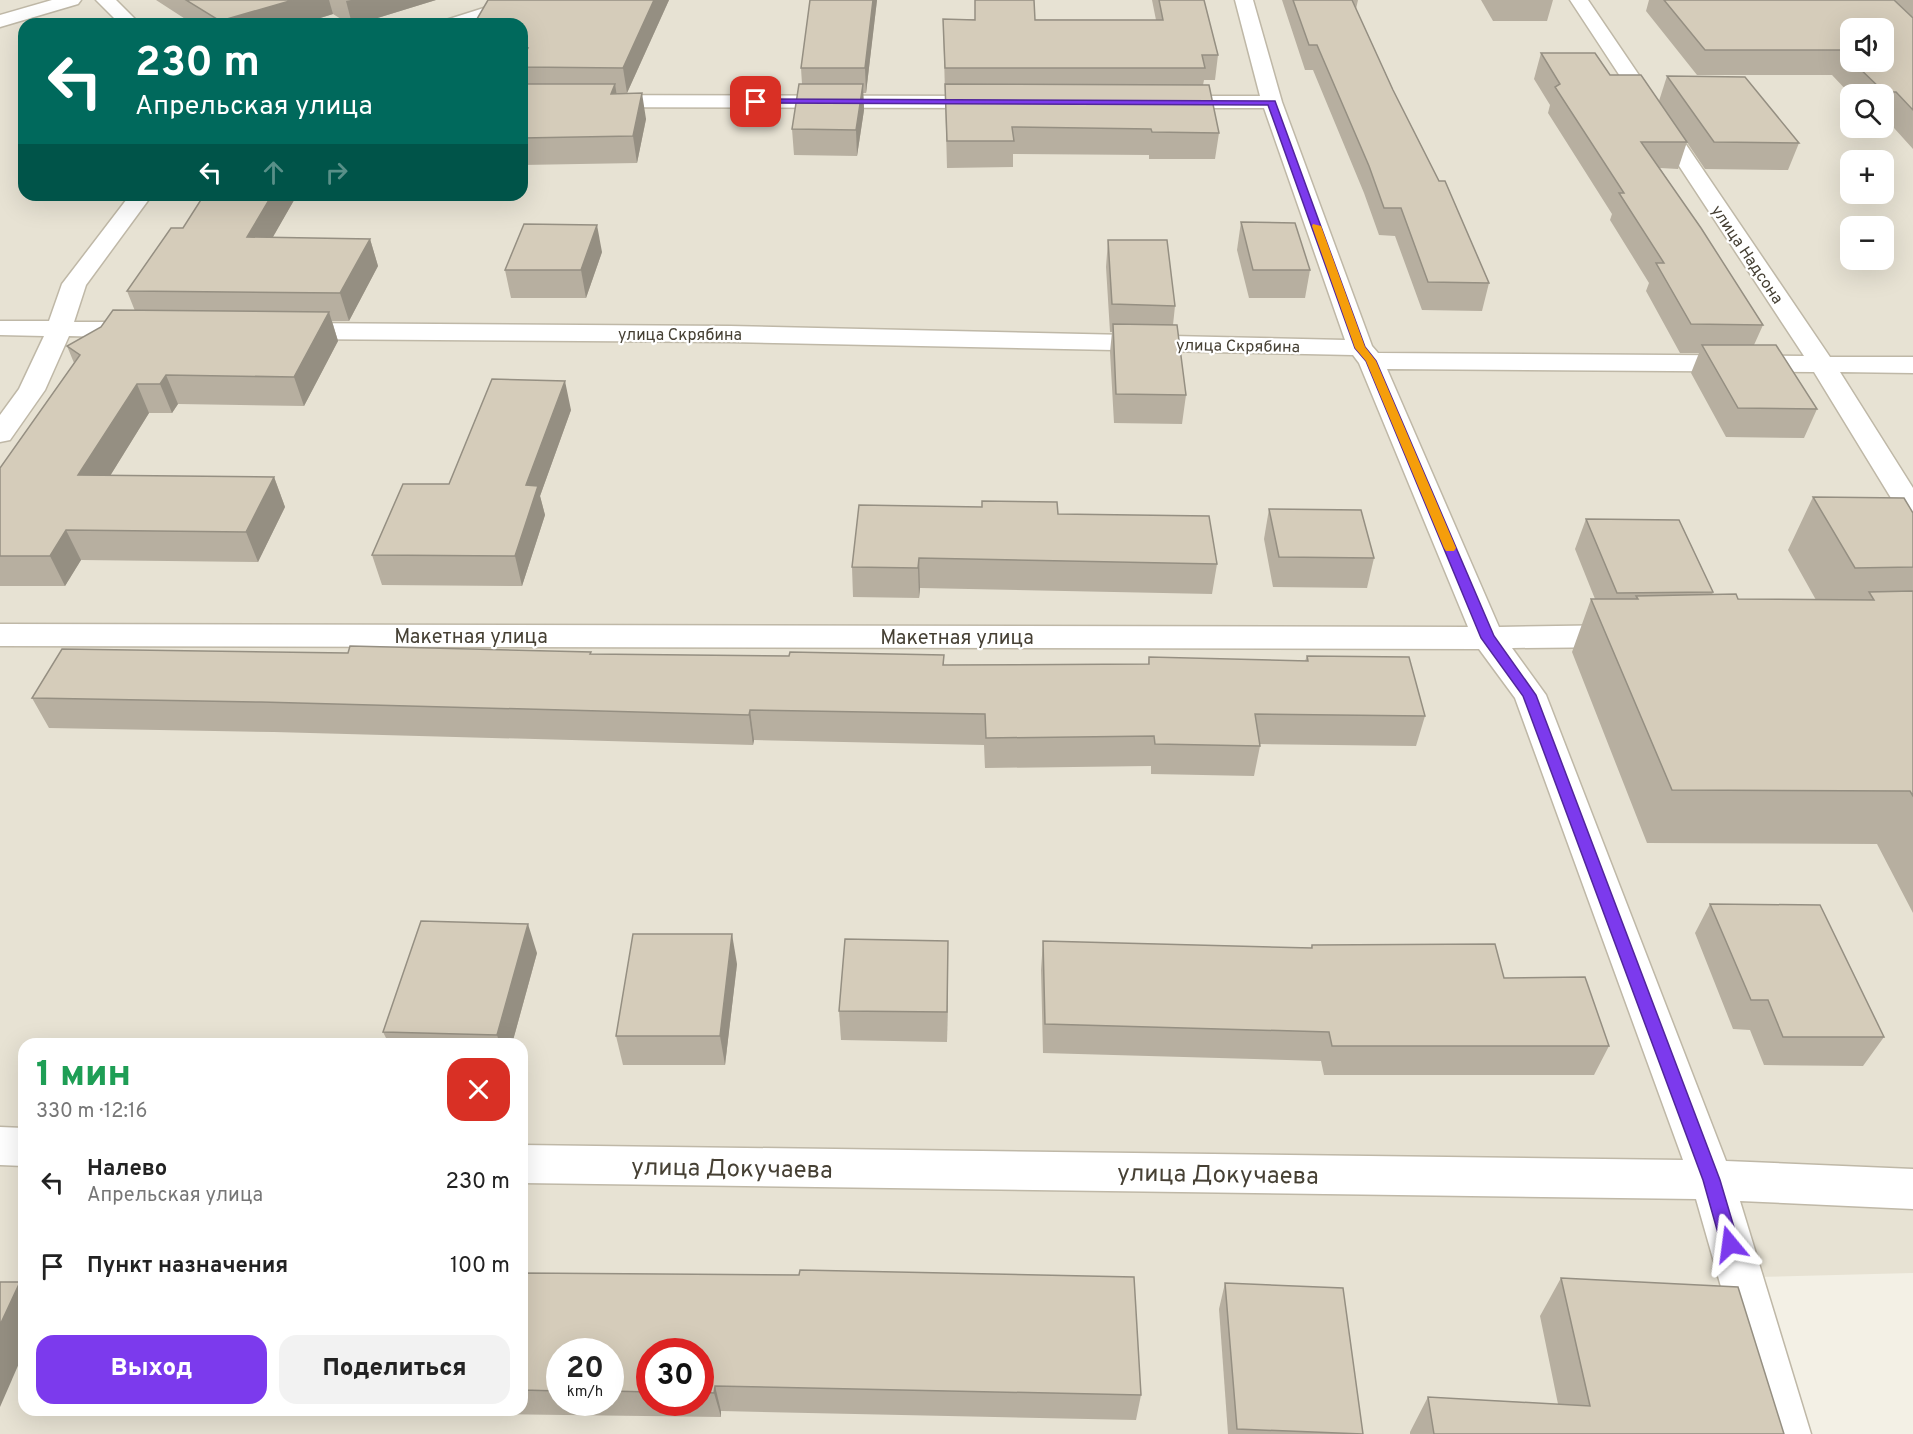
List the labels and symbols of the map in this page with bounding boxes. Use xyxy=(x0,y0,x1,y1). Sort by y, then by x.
pin xyxy=(730,76,781,127)
street label: улица Надсона xyxy=(1706,202,1787,308)
street label: улица Скрябина xyxy=(618,326,742,346)
street label: улица Скрябина xyxy=(1176,336,1300,358)
street label: Макетная улица xyxy=(394,625,548,651)
street label: Макетная улица xyxy=(880,626,1034,652)
street label: улица Докучаева xyxy=(631,1153,833,1187)
street label: улица Докучаева xyxy=(1117,1159,1319,1193)
position arrow xyxy=(1698,1212,1762,1276)
speed limit sign: 30 xyxy=(636,1338,714,1416)

